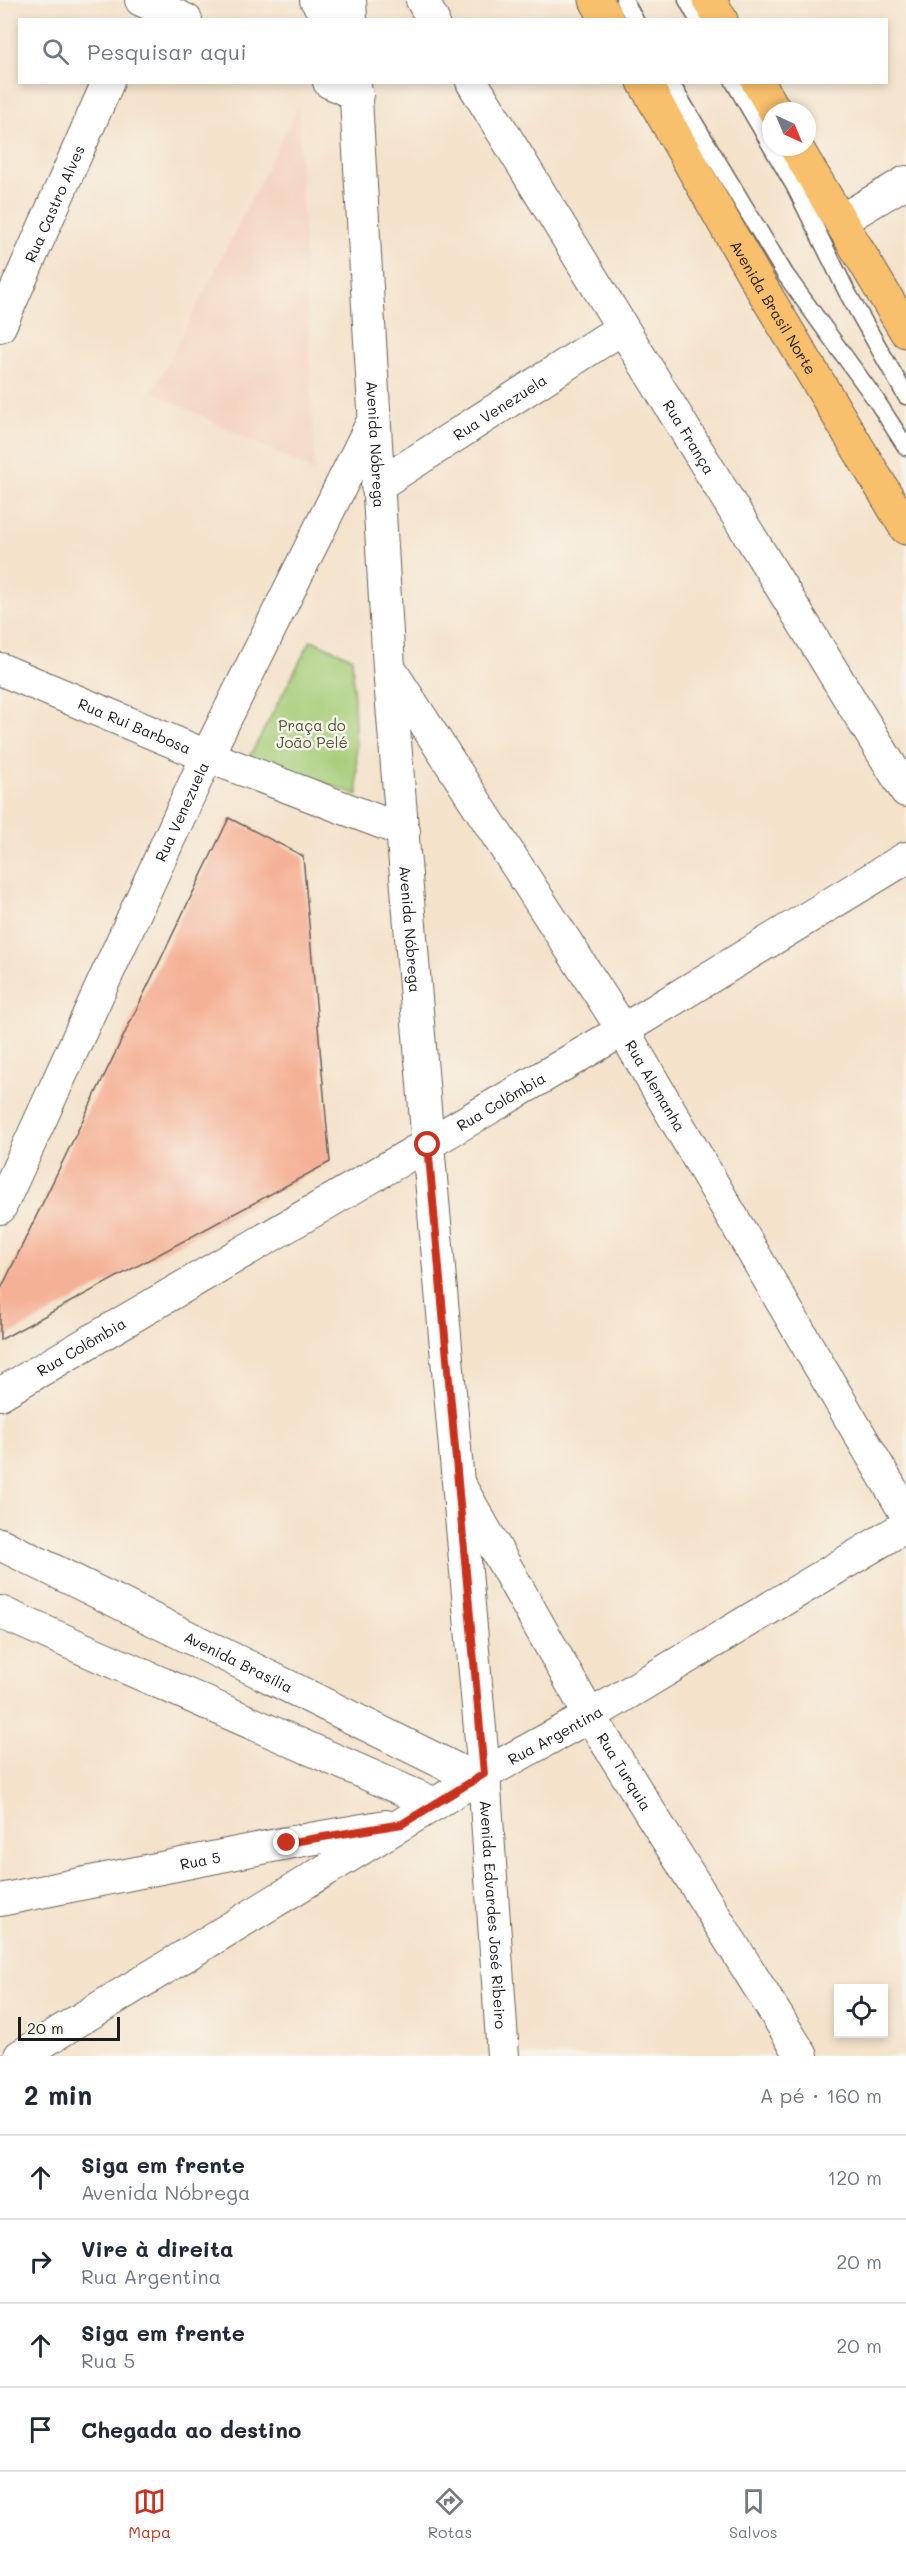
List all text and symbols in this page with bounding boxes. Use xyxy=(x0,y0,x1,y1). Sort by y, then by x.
search box xyxy=(18,18,888,84)
icon: search xyxy=(39,35,72,68)
text: Pesquisar aqui xyxy=(87,37,247,66)
north arrow xyxy=(762,102,816,156)
street label: Rua Castro Alves xyxy=(20,142,89,265)
street label: Avenida Brasil Norte xyxy=(726,237,821,378)
street label: Rua Venezuela xyxy=(449,369,550,445)
street label: Avenida Nóbrega xyxy=(362,380,390,508)
street label: Rua França xyxy=(659,396,720,478)
street label: Rua Rui Barbosa xyxy=(75,693,194,758)
park label: Praça do João Pelé xyxy=(276,715,348,752)
street label: Rua Venezuela xyxy=(150,759,213,865)
street label: Avenida Nóbrega xyxy=(395,865,425,993)
street label: Rua Alemanha xyxy=(621,1036,690,1135)
street label: Rua Colômbia xyxy=(453,1068,549,1135)
route start xyxy=(414,1131,440,1157)
street label: Rua Colômbia xyxy=(33,1313,129,1380)
street label: Avenida Brasília xyxy=(181,1627,296,1697)
street label: Rua Argentina xyxy=(504,1701,606,1769)
street label: Rua Turquia xyxy=(593,1729,656,1814)
street label: Avenida Edvardes José Ribeiro xyxy=(476,1800,511,2030)
route end xyxy=(273,1829,299,1855)
street label: Rua 5 xyxy=(178,1846,222,1874)
map controls xyxy=(834,1984,888,2038)
button: locate xyxy=(834,1984,888,2038)
scale bar xyxy=(18,2014,120,2042)
text: 20 m xyxy=(27,2017,64,2038)
text: 2 min xyxy=(24,2078,92,2112)
text: A pé · 160 m xyxy=(760,2082,882,2108)
text: Siga em frente xyxy=(81,2150,245,2179)
icon: ahead xyxy=(24,2161,57,2194)
text: 120 m xyxy=(827,2164,882,2190)
text: Avenida Nóbrega xyxy=(81,2179,250,2205)
text: Vire à direita xyxy=(81,2234,234,2263)
icon: right xyxy=(24,2245,57,2278)
text: 20 m xyxy=(836,2248,882,2274)
text: Rua Argentina xyxy=(81,2263,221,2289)
text: Siga em frente xyxy=(81,2318,245,2347)
icon: ahead xyxy=(24,2329,57,2362)
text: 20 m xyxy=(836,2332,882,2358)
text: Rua 5 xyxy=(81,2347,135,2373)
icon: arrive xyxy=(24,2413,57,2446)
text: Chegada ao destino xyxy=(81,2415,301,2444)
tab: Mapa xyxy=(128,2485,171,2542)
tab: Rotas xyxy=(428,2485,472,2542)
tab: Salvos xyxy=(729,2485,778,2542)

